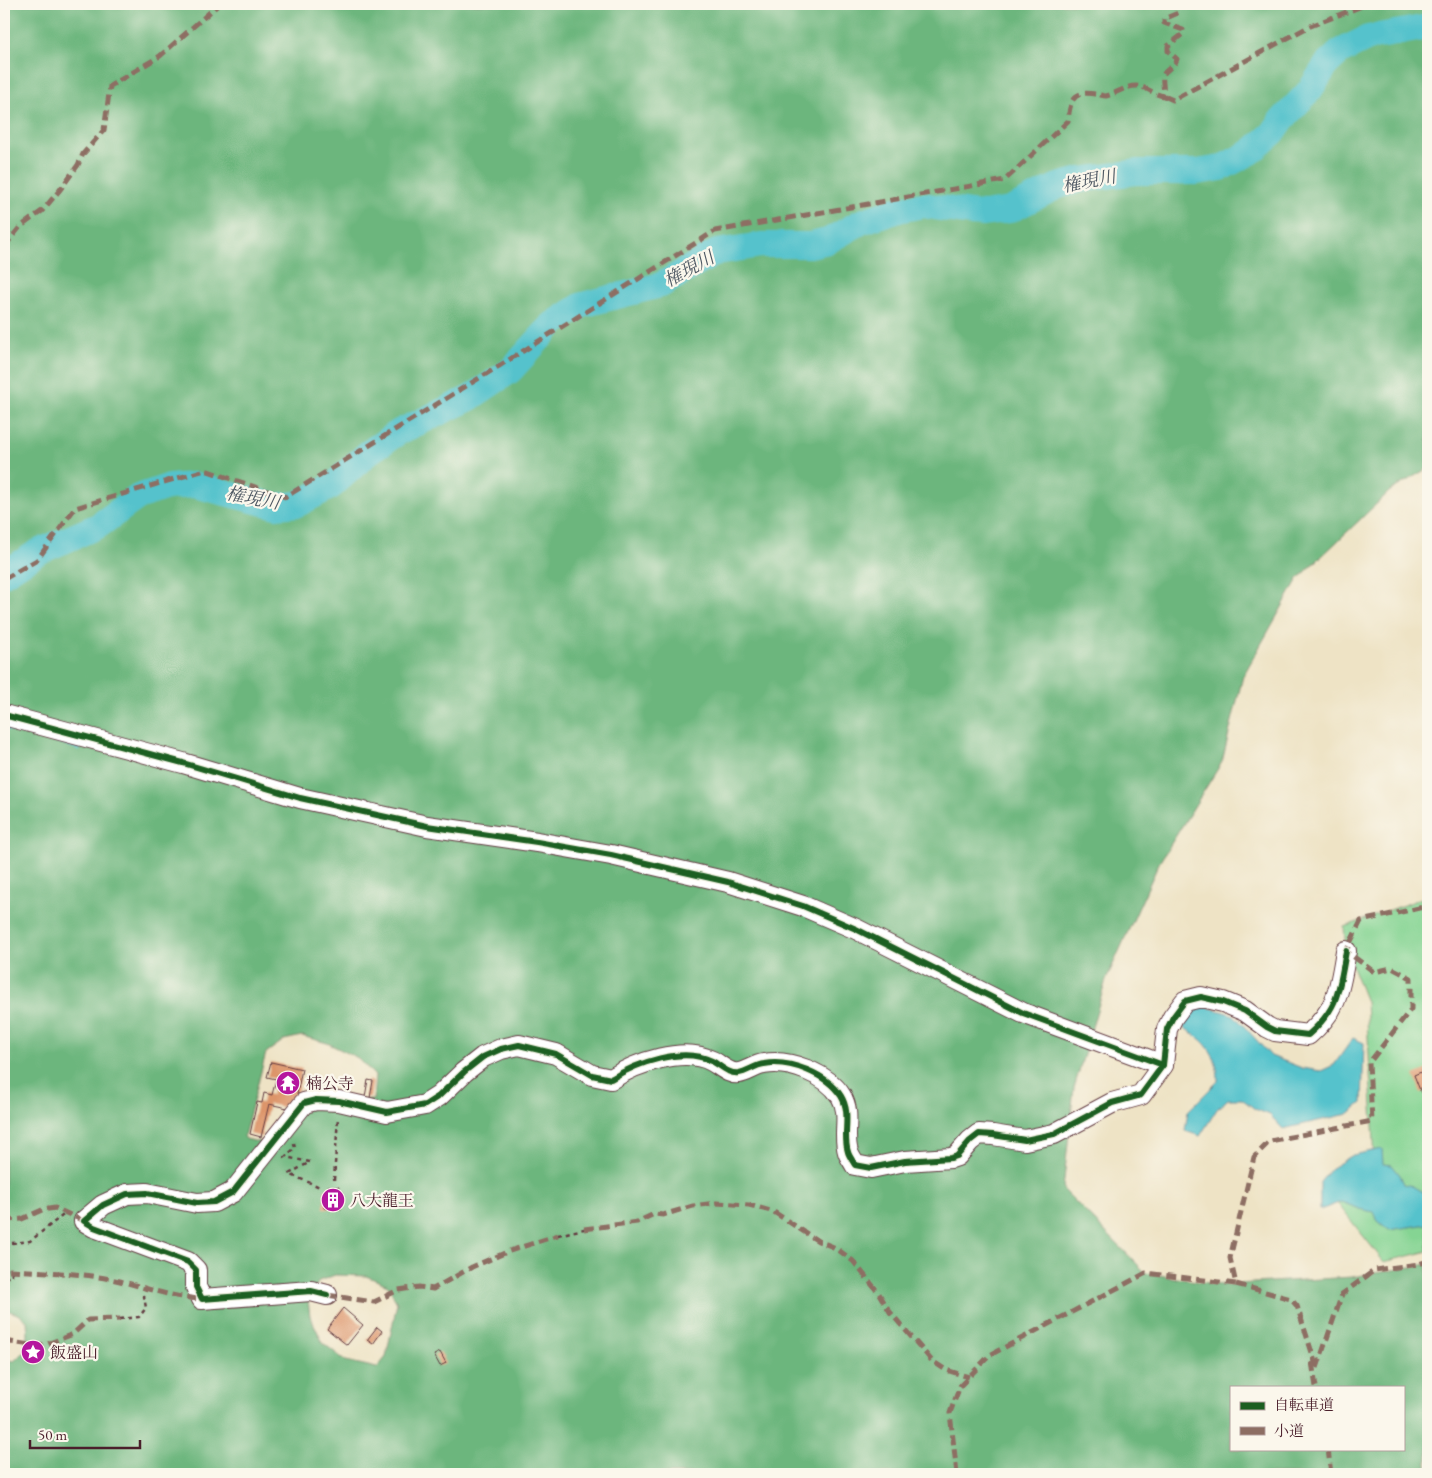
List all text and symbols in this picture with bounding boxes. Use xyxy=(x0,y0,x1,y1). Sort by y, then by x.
water label: 権現川 xyxy=(1060,164,1120,197)
water label: 権現川 xyxy=(660,244,720,292)
water label: 権現川 xyxy=(224,481,284,514)
temple icon: 楠公寺 xyxy=(275,1070,301,1096)
place label: 楠公寺 xyxy=(306,1073,354,1094)
building icon: 八大龍王 xyxy=(320,1187,346,1213)
place label: 八大龍王 xyxy=(350,1190,414,1211)
place icon: 飯盛山 xyxy=(20,1339,46,1365)
place label: 飯盛山 xyxy=(50,1342,98,1363)
legend xyxy=(1230,1386,1404,1450)
text: 自転車道 xyxy=(1274,1395,1334,1414)
scale bar xyxy=(30,1418,140,1450)
text: 小道 xyxy=(1274,1421,1304,1440)
text: 50 m xyxy=(38,1425,67,1444)

